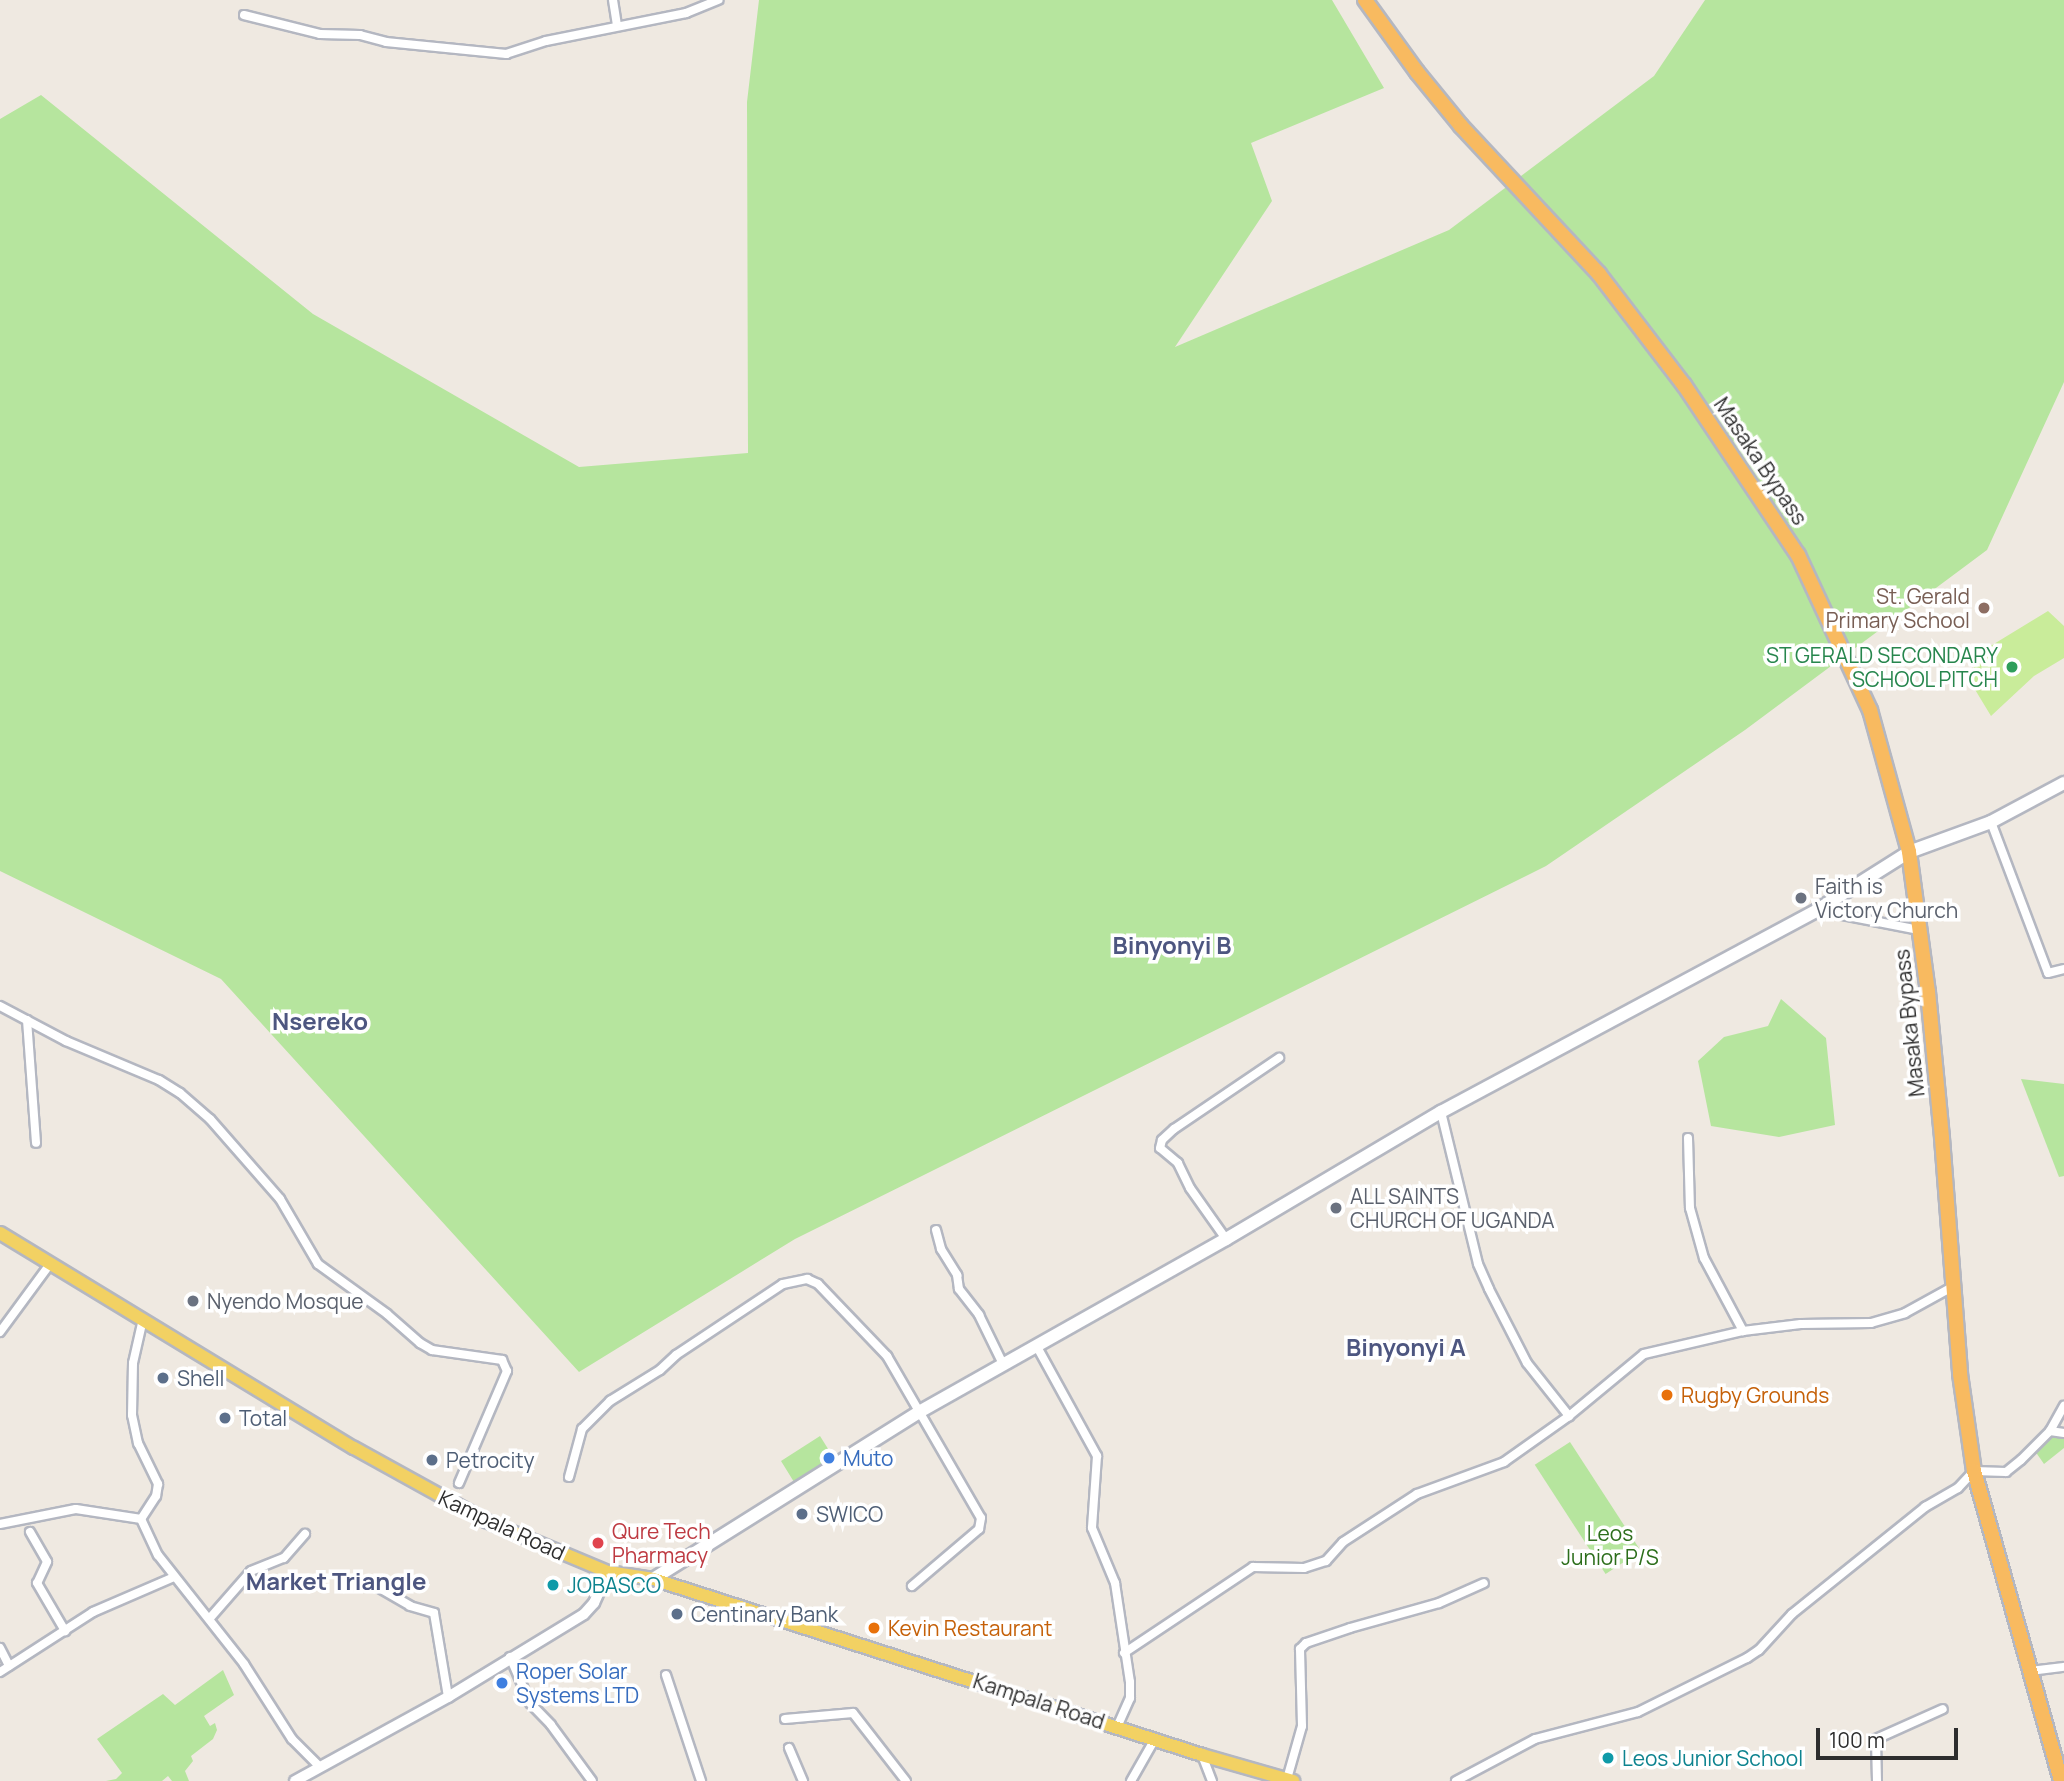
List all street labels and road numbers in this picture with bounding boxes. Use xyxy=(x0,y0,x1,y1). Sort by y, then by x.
street label: Masaka Bypass xyxy=(1709,392,1813,530)
street label: Masaka Bypass xyxy=(1889,948,1929,1098)
street label: Kampala Road xyxy=(435,1485,569,1565)
street label: Kampala Road xyxy=(970,1668,1108,1734)

